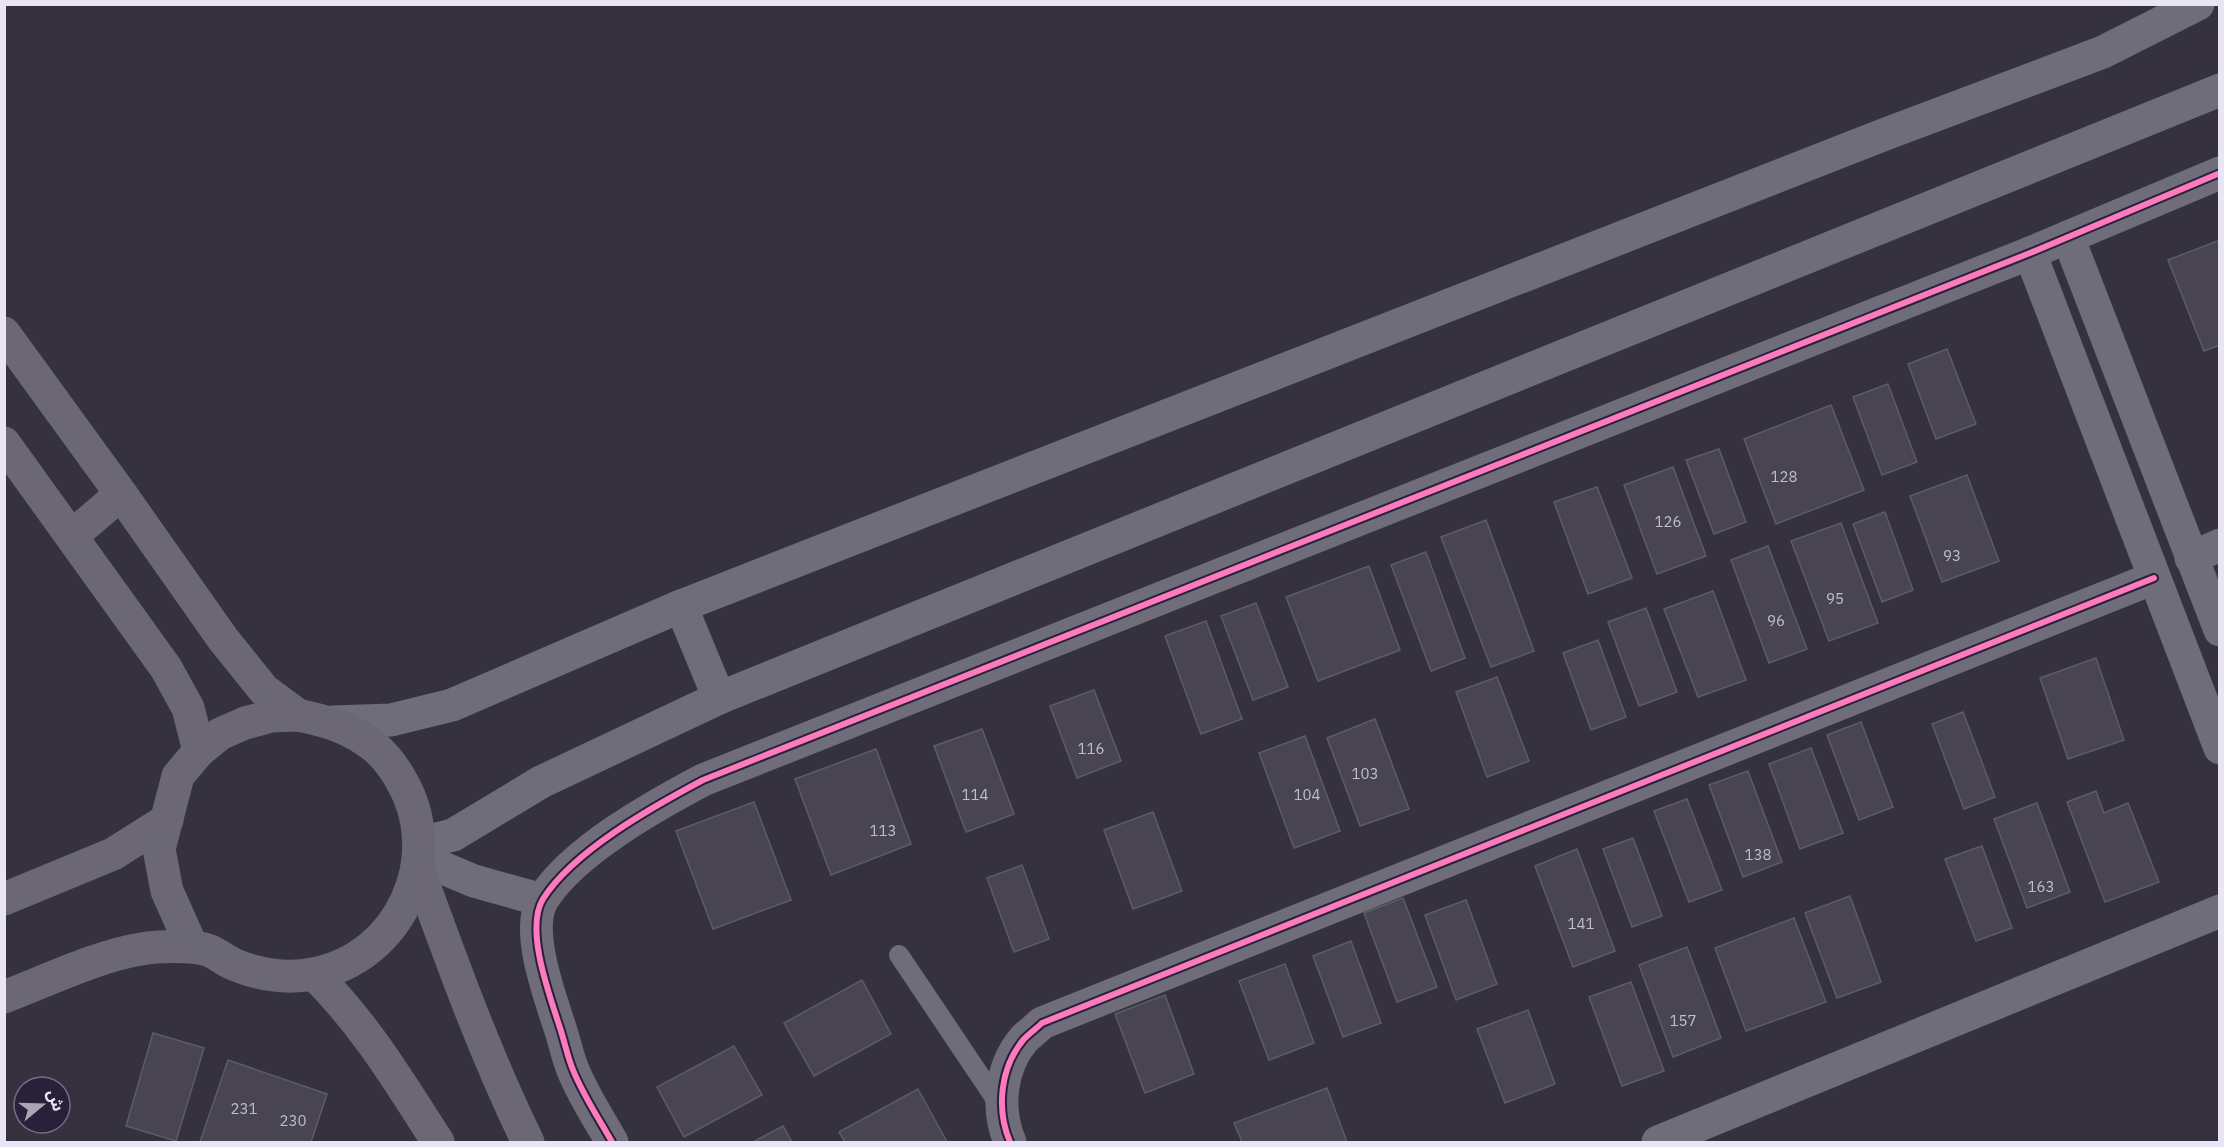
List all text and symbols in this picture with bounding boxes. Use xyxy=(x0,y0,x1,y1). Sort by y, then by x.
house number: 128 xyxy=(1770,467,1798,486)
house number: 126 xyxy=(1654,512,1682,531)
house number: 93 xyxy=(1943,546,1961,565)
house number: 95 xyxy=(1826,589,1844,608)
house number: 96 xyxy=(1767,611,1785,630)
house number: 116 xyxy=(1077,739,1105,758)
house number: 103 xyxy=(1351,764,1379,783)
house number: 114 xyxy=(961,785,989,804)
house number: 104 xyxy=(1293,785,1321,804)
house number: 113 xyxy=(869,821,897,840)
house number: 138 xyxy=(1744,845,1772,864)
house number: 163 xyxy=(2027,877,2055,896)
house number: 141 xyxy=(1567,914,1595,933)
house number: 157 xyxy=(1669,1011,1697,1030)
north arrow xyxy=(12,1075,72,1135)
text: ش xyxy=(43,1086,69,1114)
house number: 231 xyxy=(230,1099,258,1118)
house number: 230 xyxy=(279,1111,307,1130)

